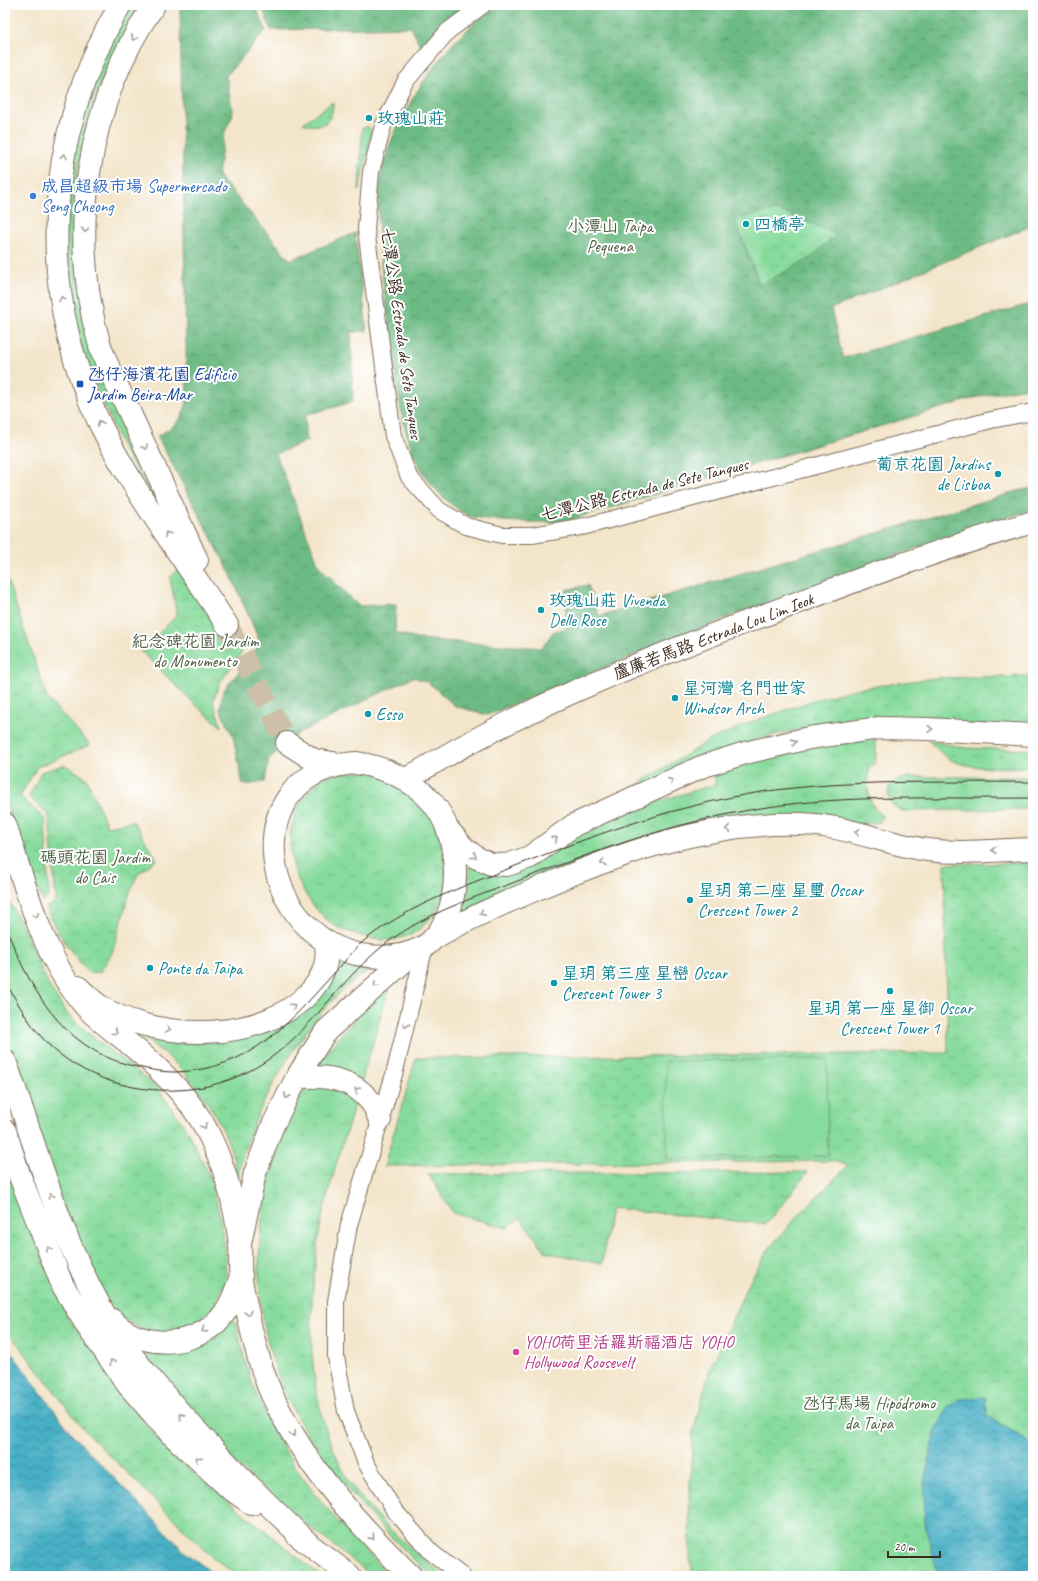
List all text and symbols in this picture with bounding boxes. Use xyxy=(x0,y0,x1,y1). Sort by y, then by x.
one-way arrow xyxy=(131,34,138,41)
place label: 玫瑰山莊 xyxy=(377,108,445,129)
marker: 玫瑰山莊 xyxy=(364,113,374,123)
one-way arrow xyxy=(59,153,67,159)
place label: 成昌超級市場 Supermercado Seng Cheong xyxy=(41,176,229,217)
marker: 成昌超級市場 Supermercado Seng Cheong xyxy=(28,191,38,201)
place label: 四橋亭 xyxy=(754,214,805,235)
park label: 小潭山 Taipa Pequena xyxy=(567,216,655,257)
marker: 四橋亭 xyxy=(741,219,751,229)
street label: 七潭公路 Estrada de Sete Tanques xyxy=(376,226,427,442)
one-way arrow xyxy=(81,227,89,233)
one-way arrow xyxy=(58,296,67,302)
place label: 氹仔海濱花園 Edificio Jardim Beira-Mar xyxy=(87,364,237,405)
marker: 氹仔海濱花園 Edificio Jardim Beira-Mar xyxy=(75,379,85,389)
one-way arrow xyxy=(97,419,105,427)
one-way arrow xyxy=(140,443,148,451)
street label: 七潭公路 Estrada de Sete Tanques xyxy=(538,453,752,525)
place label: 葡京花園 Jardins de Lisboa xyxy=(876,454,992,495)
marker: 葡京花園 Jardins de Lisboa xyxy=(993,469,1003,479)
one-way arrow xyxy=(164,531,172,538)
street label: 盧廉若馬路 Estrada Lou Lim Ieok xyxy=(610,588,818,684)
place label: 玫瑰山莊 Vivenda Delle Rose xyxy=(549,590,667,631)
marker: 玫瑰山莊 Vivenda Delle Rose xyxy=(536,605,546,615)
park label: 紀念碑花園 Jardim do Monumento xyxy=(131,631,259,672)
place label: 星河灣 名門世家 Windsor Arch xyxy=(683,678,806,719)
marker: 星河灣 名門世家 Windsor Arch xyxy=(670,693,680,703)
place label: Esso xyxy=(376,704,404,725)
marker: Esso xyxy=(363,709,373,719)
one-way arrow xyxy=(927,724,933,733)
one-way arrow xyxy=(791,738,797,746)
one-way arrow xyxy=(666,778,674,786)
one-way arrow xyxy=(725,825,731,834)
one-way arrow xyxy=(854,828,860,836)
one-way arrow xyxy=(550,837,557,844)
one-way arrow xyxy=(991,846,997,854)
park label: 碼頭花園 Jardim do Cais xyxy=(40,847,151,888)
one-way arrow xyxy=(470,851,477,859)
one-way arrow xyxy=(599,859,606,867)
place label: 星玥 第二座 星璽 Oscar Crescent Tower 2 xyxy=(698,880,865,921)
marker: 星玥 第二座 星璽 Oscar Crescent Tower 2 xyxy=(685,895,695,905)
one-way arrow xyxy=(479,908,486,916)
one-way arrow xyxy=(32,912,40,919)
place label: Ponte da Taipa xyxy=(158,958,244,979)
marker: Ponte da Taipa xyxy=(145,963,155,973)
place label: 星玥 第三座 星巒 Oscar Crescent Tower 3 xyxy=(562,963,729,1004)
marker: 星玥 第三座 星巒 Oscar Crescent Tower 3 xyxy=(549,978,559,988)
one-way arrow xyxy=(373,980,381,988)
marker: 星玥 第一座 星御 Oscar Crescent Tower 1 xyxy=(885,986,895,996)
place label: 星玥 第一座 星御 Oscar Crescent Tower 1 xyxy=(807,998,975,1039)
one-way arrow xyxy=(288,1004,295,1011)
one-way arrow xyxy=(402,1021,411,1028)
one-way arrow xyxy=(165,1024,171,1032)
one-way arrow xyxy=(111,1028,118,1035)
one-way arrow xyxy=(354,1087,361,1095)
one-way arrow xyxy=(284,1092,292,1100)
one-way arrow xyxy=(199,1122,206,1129)
one-way arrow xyxy=(47,1193,55,1200)
one-way arrow xyxy=(45,1246,53,1253)
one-way arrow xyxy=(243,1309,252,1316)
one-way arrow xyxy=(202,1325,209,1332)
place label: YOHO荷里活羅斯福酒店 YOHO Hollywood Roosevelt xyxy=(524,1332,735,1373)
marker: YOHO荷里活羅斯福酒店 YOHO Hollywood Roosevelt xyxy=(511,1347,521,1357)
one-way arrow xyxy=(109,1359,117,1366)
park label: 氹仔馬場 Hipódromo da Taipa xyxy=(803,1393,937,1434)
one-way arrow xyxy=(180,1413,187,1420)
one-way arrow xyxy=(288,1430,295,1437)
one-way arrow xyxy=(195,1456,203,1464)
one-way arrow xyxy=(367,1532,374,1539)
scale bar xyxy=(888,1533,940,1559)
text: 20 m xyxy=(894,1539,916,1555)

